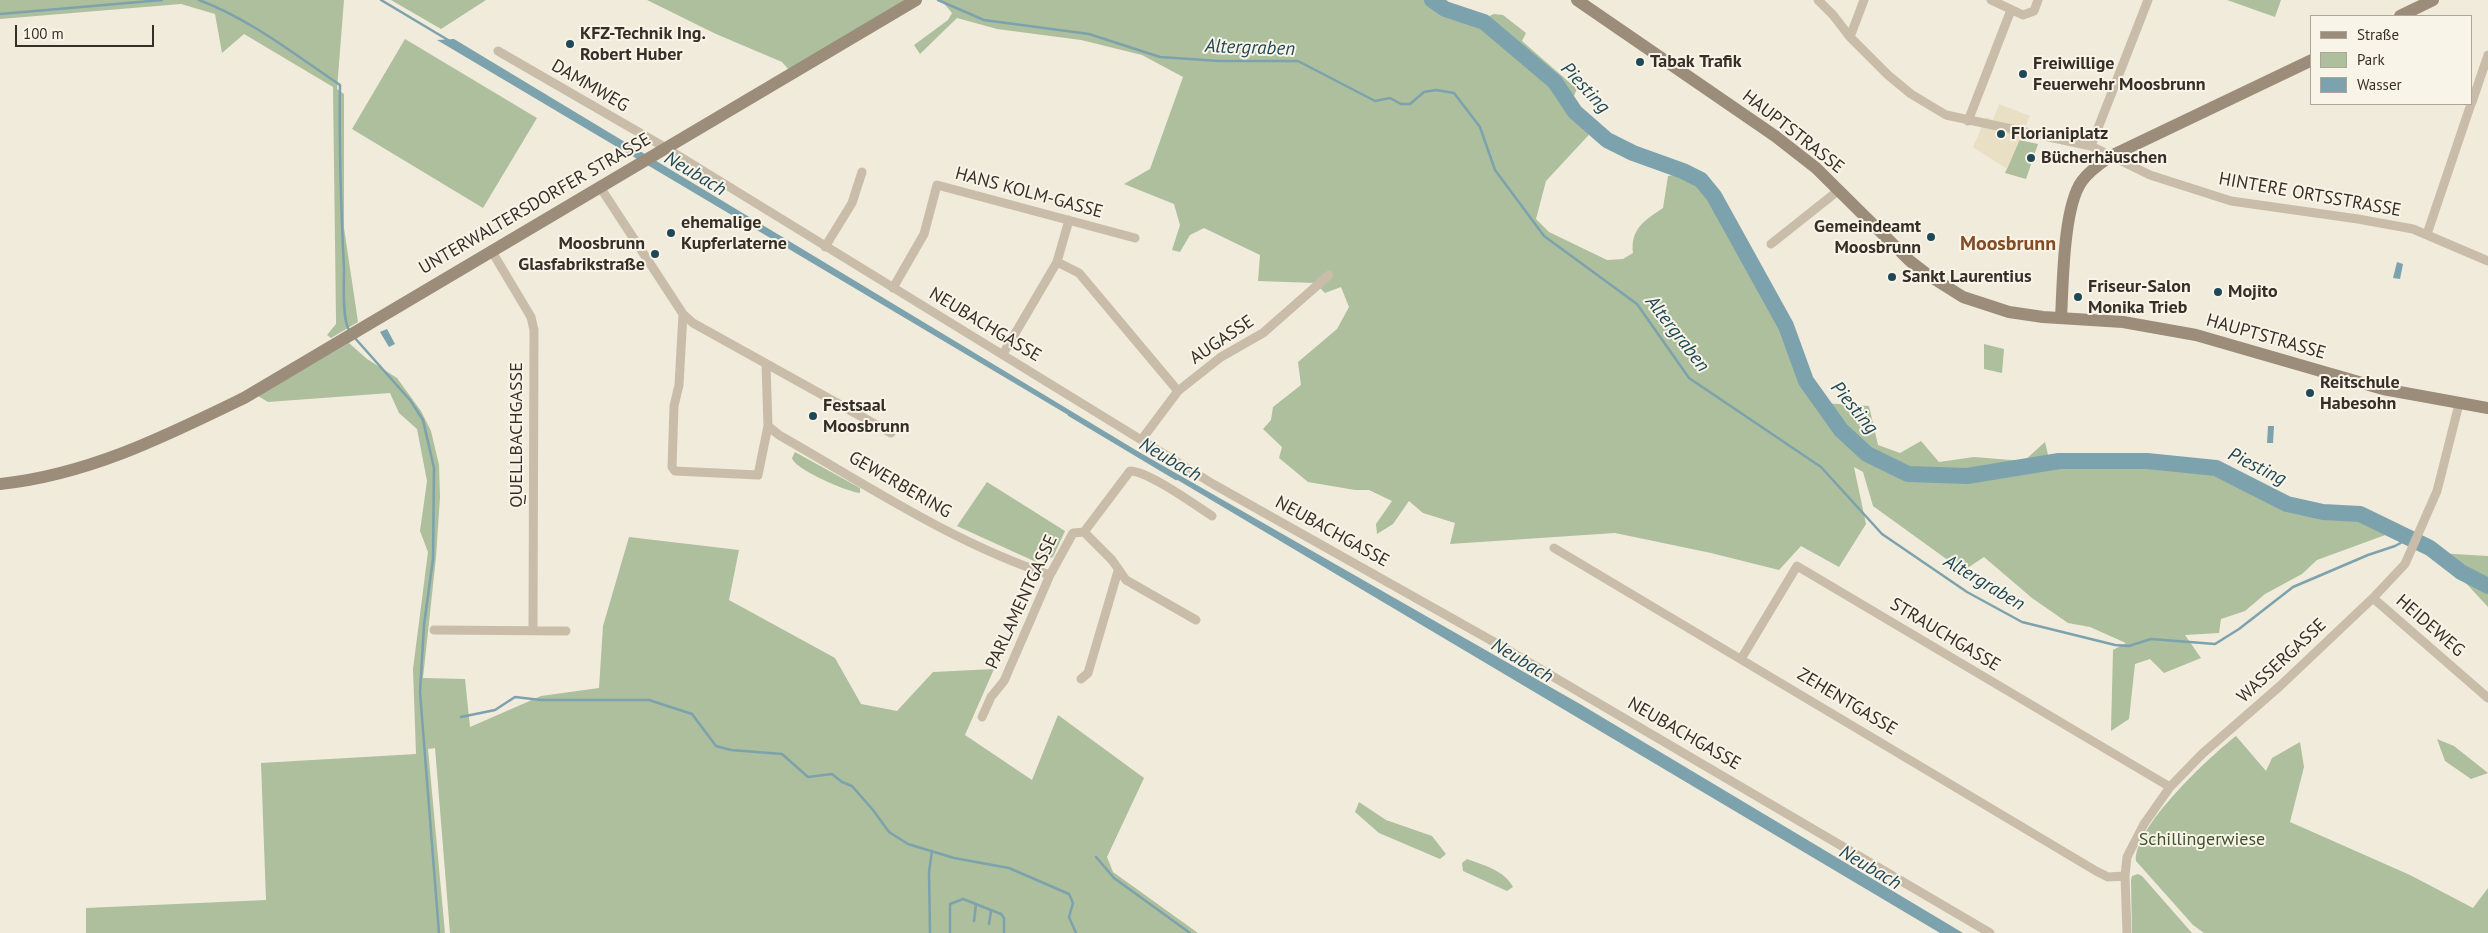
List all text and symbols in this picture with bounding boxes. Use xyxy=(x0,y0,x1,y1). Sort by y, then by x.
scale bar xyxy=(18,15,156,47)
legend xyxy=(2310,15,2473,105)
place label: KFZ-Technik Ing. Robert Huber xyxy=(580,23,706,66)
text: 100 m xyxy=(23,24,64,43)
text: Straße xyxy=(2357,25,2399,44)
water label: Altergraben xyxy=(1204,35,1296,61)
marker: KFZ-Technik Ing. Robert Huber xyxy=(564,38,576,50)
text: Park xyxy=(2357,50,2385,69)
place label: Tabak Trafik xyxy=(1650,51,1742,73)
place label: Freiwillige Feuerwehr Moosbrunn xyxy=(2033,53,2206,96)
street label: DAMMWEG xyxy=(547,55,633,117)
marker: Tabak Trafik xyxy=(1634,56,1646,68)
water label: Piesting xyxy=(1556,58,1614,118)
marker: Freiwillige Feuerwehr Moosbrunn xyxy=(2017,68,2029,80)
text: Wasser xyxy=(2357,75,2402,94)
street label: HAUPTSTRASSE xyxy=(1738,86,1848,178)
place label: Florianiplatz xyxy=(2011,123,2108,145)
marker: Florianiplatz xyxy=(1995,128,2007,140)
street label: UNTERWALTERSDORFER STRASSE xyxy=(415,129,655,279)
water label: Neubach xyxy=(660,147,730,201)
place label: Bücherhäuschen xyxy=(2041,147,2167,169)
marker: Bücherhäuschen xyxy=(2025,152,2037,164)
street label: HANS KOLM-GASSE xyxy=(953,163,1105,223)
street label: HINTERE ORTSSTRASSE xyxy=(2217,168,2403,222)
place label: ehemalige Kupferlaterne xyxy=(681,212,787,254)
place label: Gemeindeamt Moosbrunn xyxy=(1814,216,1921,258)
marker: ehemalige Kupferlaterne xyxy=(665,227,677,239)
marker: Gemeindeamt Moosbrunn xyxy=(1925,231,1937,243)
district label: Moosbrunn xyxy=(1960,232,2056,256)
place label: Moosbrunn Glasfabrikstraße xyxy=(518,233,645,276)
marker: Moosbrunn Glasfabrikstraße xyxy=(649,248,661,260)
place label: Sankt Laurentius xyxy=(1902,266,2031,288)
marker: Sankt Laurentius xyxy=(1886,271,1898,283)
place label: Friseur-Salon Monika Trieb xyxy=(2088,276,2191,318)
place label: Mojito xyxy=(2228,281,2278,303)
street label: NEUBACHGASSE xyxy=(925,283,1045,367)
marker: Mojito xyxy=(2212,286,2224,298)
water label: Altergraben xyxy=(1640,291,1714,377)
marker: Friseur-Salon Monika Trieb xyxy=(2072,291,2084,303)
street label: HAUPTSTRASSE xyxy=(2204,310,2328,364)
street label: AUGASSE xyxy=(1186,311,1258,369)
street label: QUELLBACHGASSE xyxy=(506,362,528,508)
place label: Reitschule Habesohn xyxy=(2320,372,2400,414)
water label: Piesting xyxy=(1825,377,1883,439)
marker: Reitschule Habesohn xyxy=(2304,387,2316,399)
place label: Festsaal Moosbrunn xyxy=(823,395,910,438)
marker: Festsaal Moosbrunn xyxy=(807,410,819,422)
water label: Neubach xyxy=(1135,433,1205,487)
water label: Piesting xyxy=(2224,443,2290,491)
street label: GEWERBERING xyxy=(845,447,955,523)
street label: NEUBACHGASSE xyxy=(1271,492,1393,572)
street label: PARLAMENTGASSE xyxy=(981,531,1063,673)
water label: Altergraben xyxy=(1939,550,2029,616)
street label: HEIDEWEG xyxy=(2391,590,2469,662)
street label: STRAUCHGASSE xyxy=(1886,594,2004,676)
street label: WASSERGASSE xyxy=(2233,614,2331,708)
water label: Neubach xyxy=(1487,634,1557,688)
street label: ZEHENTGASSE xyxy=(1793,664,1901,740)
street label: NEUBACHGASSE xyxy=(1624,693,1744,775)
park label: Schillingerwiese xyxy=(2139,829,2265,851)
water label: Neubach xyxy=(1835,841,1905,895)

